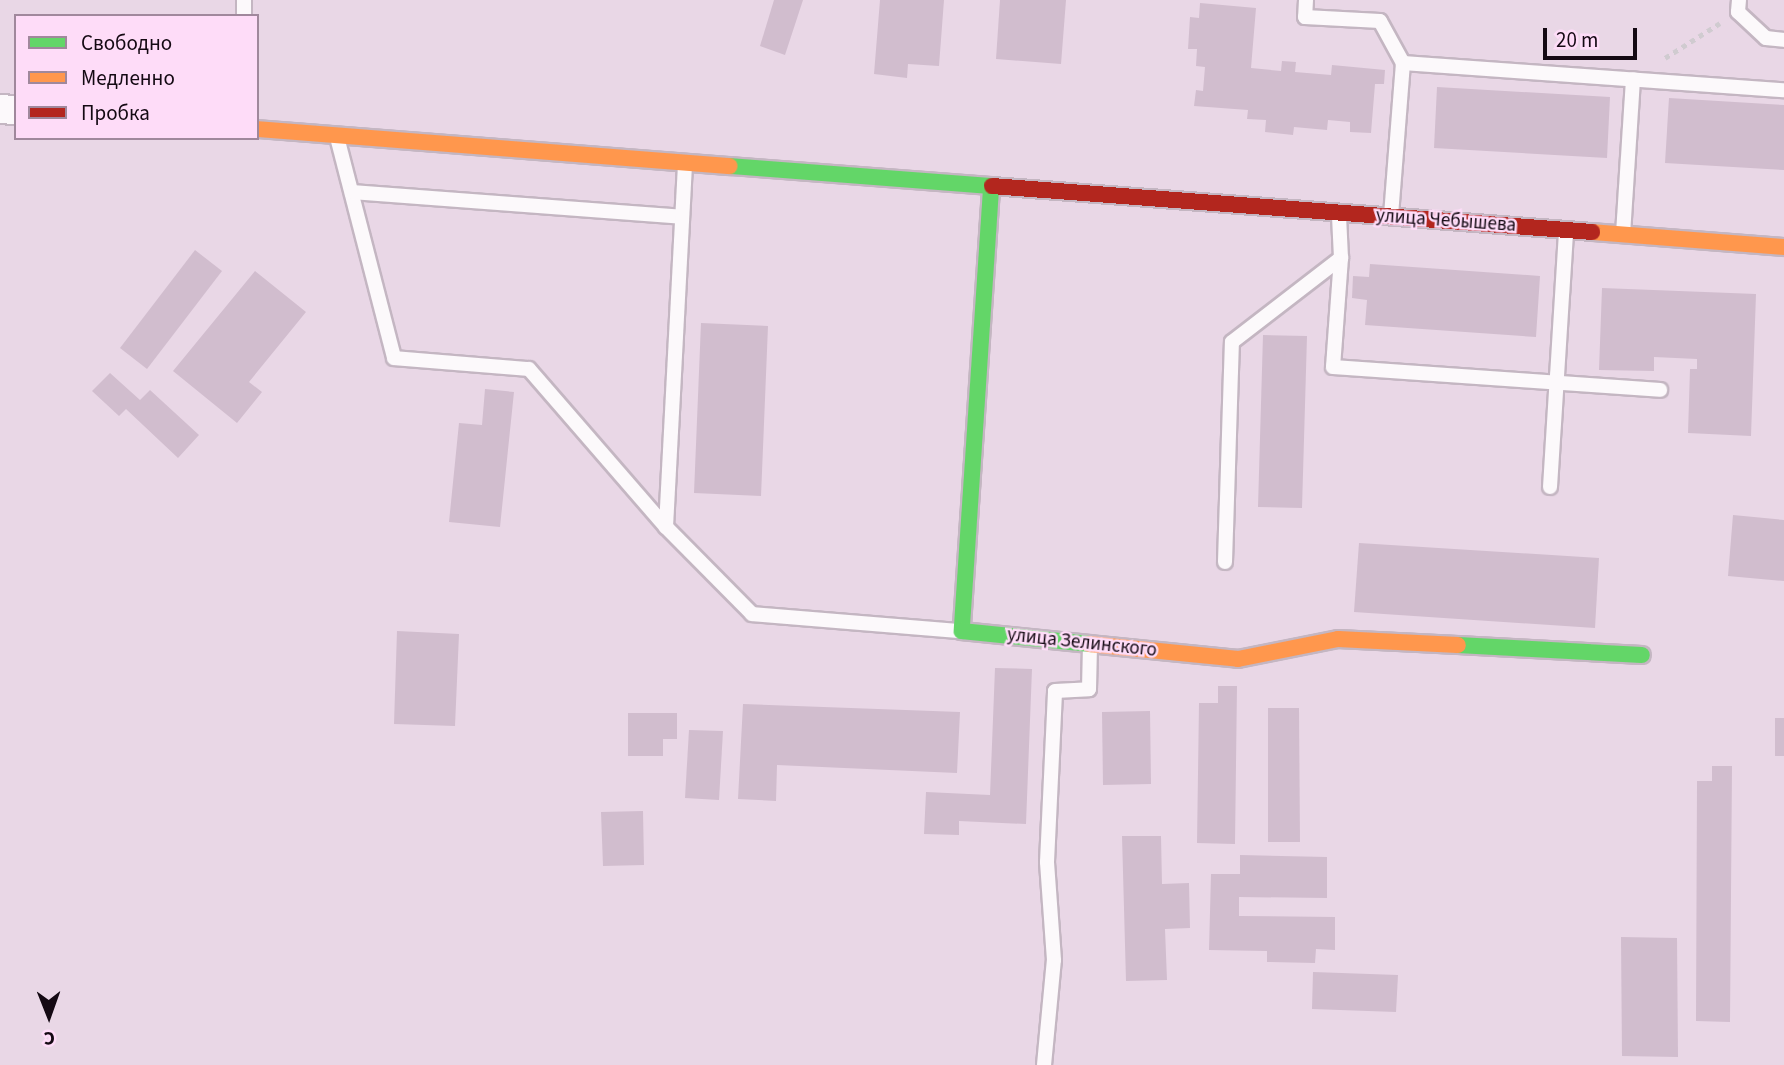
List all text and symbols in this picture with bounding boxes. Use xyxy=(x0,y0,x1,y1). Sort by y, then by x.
legend xyxy=(14,14,259,140)
scale bar xyxy=(1546,14,1640,58)
text: 20 m xyxy=(1556,25,1598,55)
text: Свободно xyxy=(81,28,172,58)
text: Медленно xyxy=(81,63,175,93)
text: Пробка xyxy=(81,98,150,128)
street label: улица Чебышева xyxy=(1375,205,1517,237)
street label: улица Зелинского xyxy=(1006,624,1158,662)
north arrow xyxy=(14,981,84,1051)
text: С xyxy=(44,1024,55,1051)

